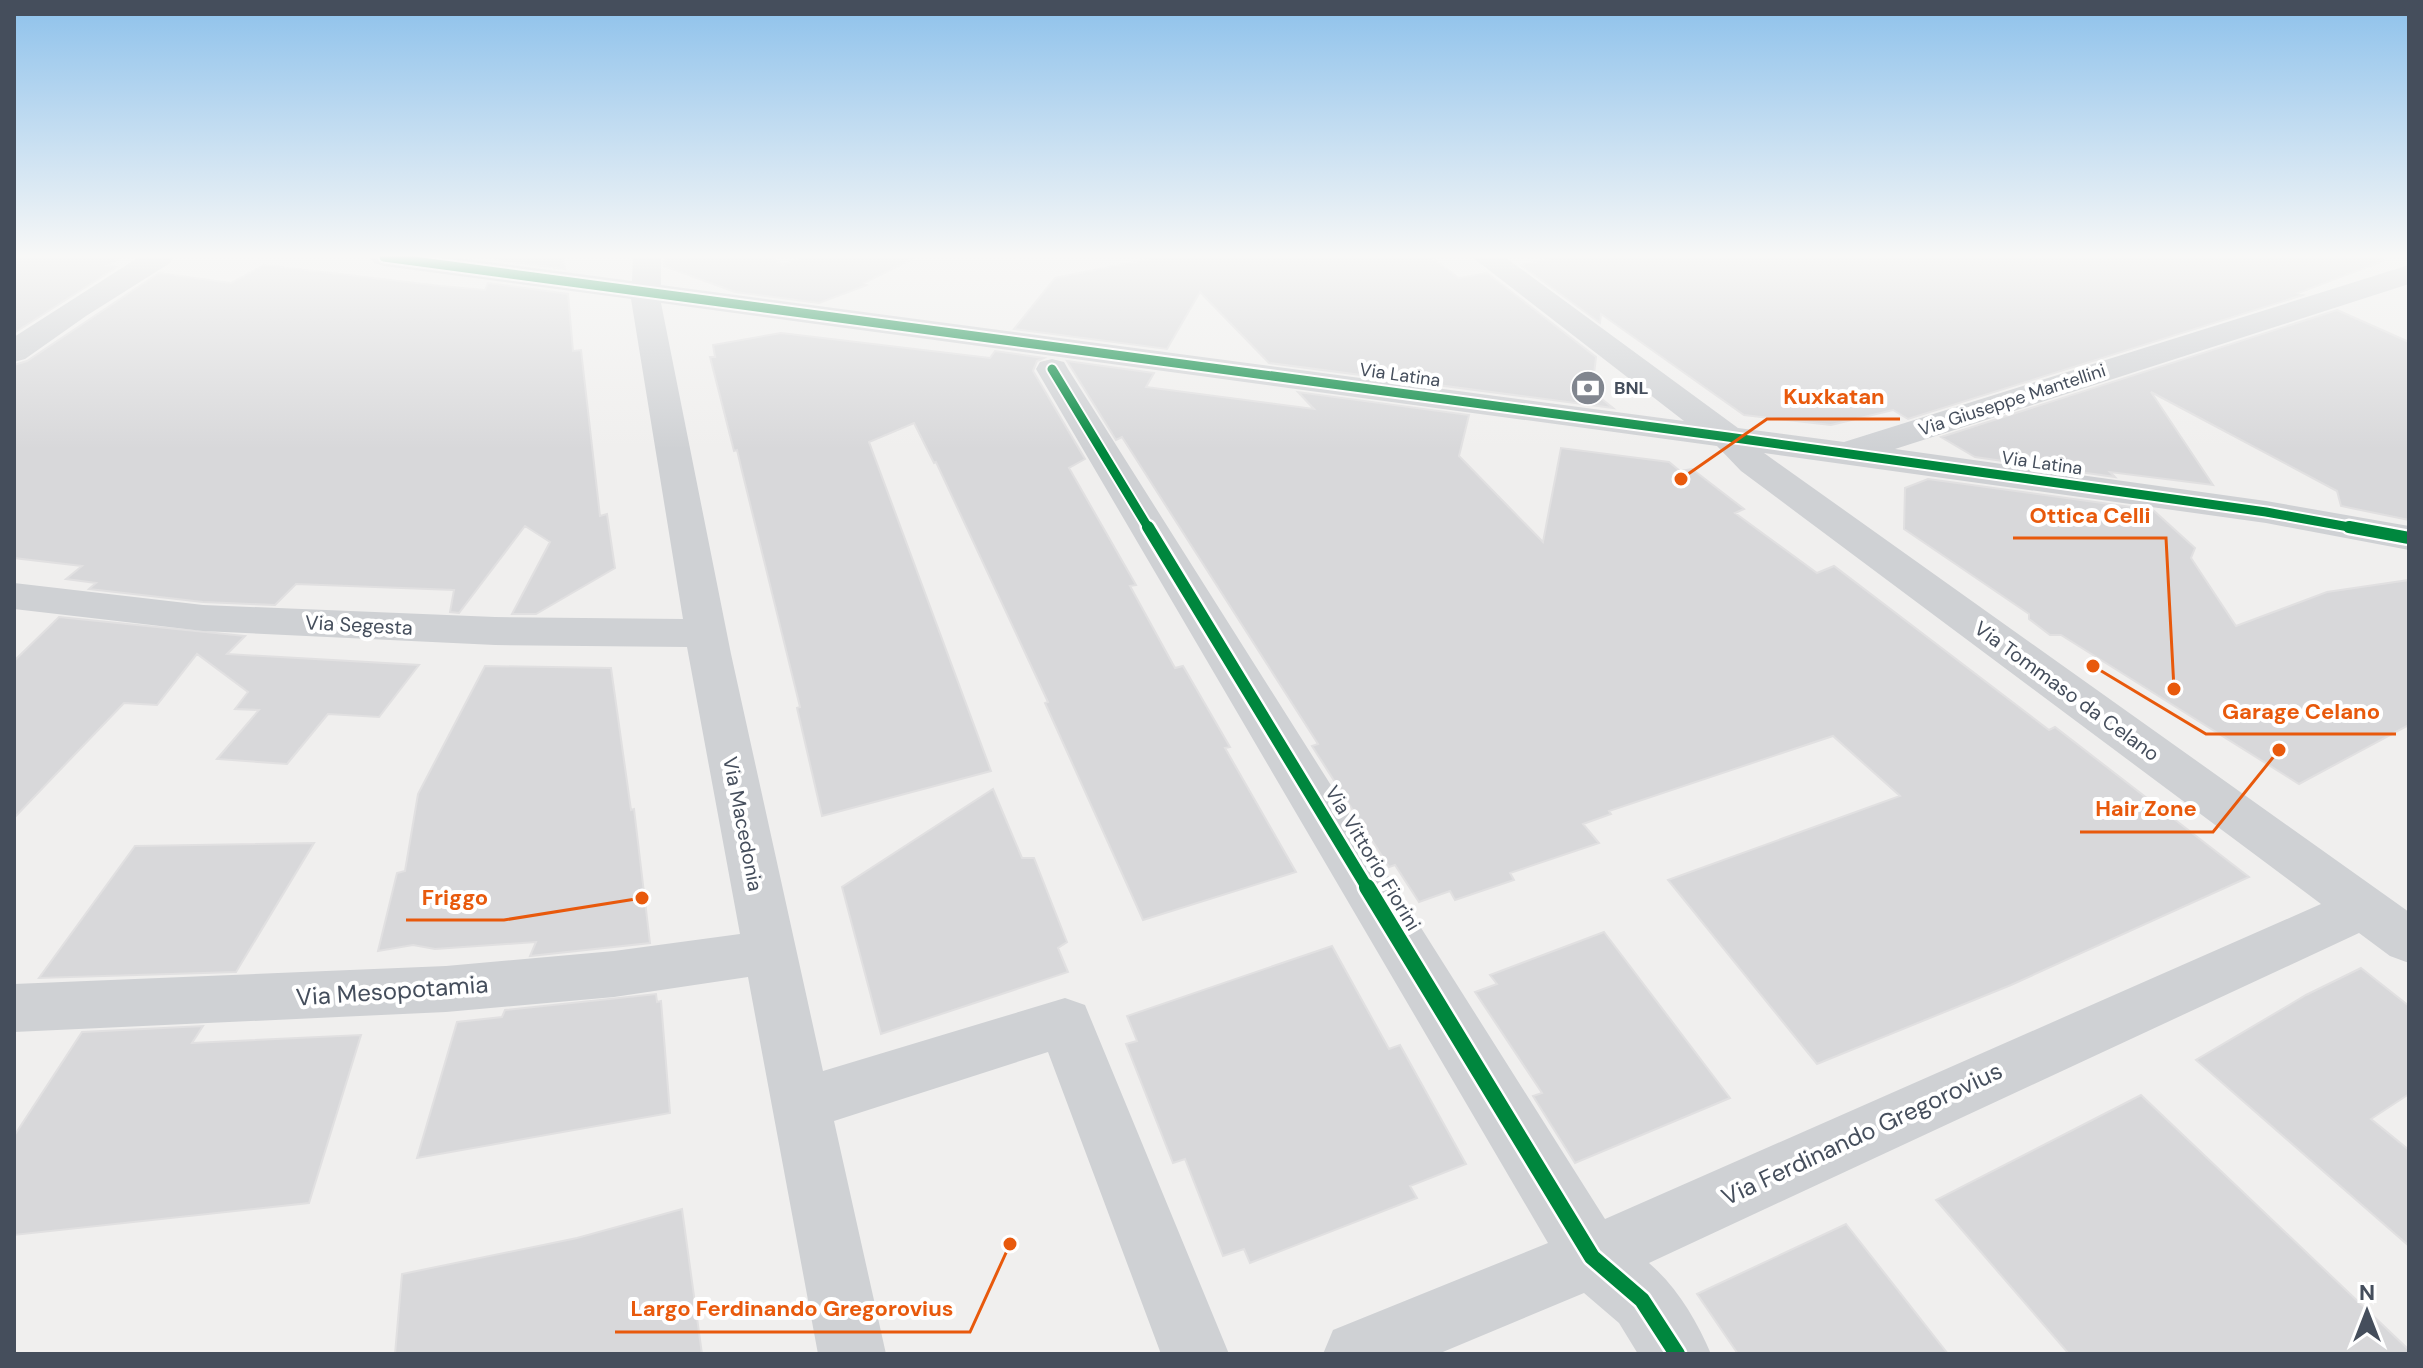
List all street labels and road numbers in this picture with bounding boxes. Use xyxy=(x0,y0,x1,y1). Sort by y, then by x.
street label: Via Latina xyxy=(1358,357,1442,393)
street label: Via Giuseppe Mantellini xyxy=(1915,358,2109,442)
street label: Via Latina xyxy=(2000,445,2084,481)
street label: Via Segesta xyxy=(305,609,413,641)
street label: Via Tommaso da Celano xyxy=(1969,615,2165,767)
street label: Via Macedonia xyxy=(717,755,769,893)
street label: Via Vittorio Fiorini xyxy=(1319,781,1427,935)
street label: Via Mesopotamia xyxy=(295,968,489,1013)
street label: Via Ferdinando Gregorovius xyxy=(1716,1055,2007,1212)

